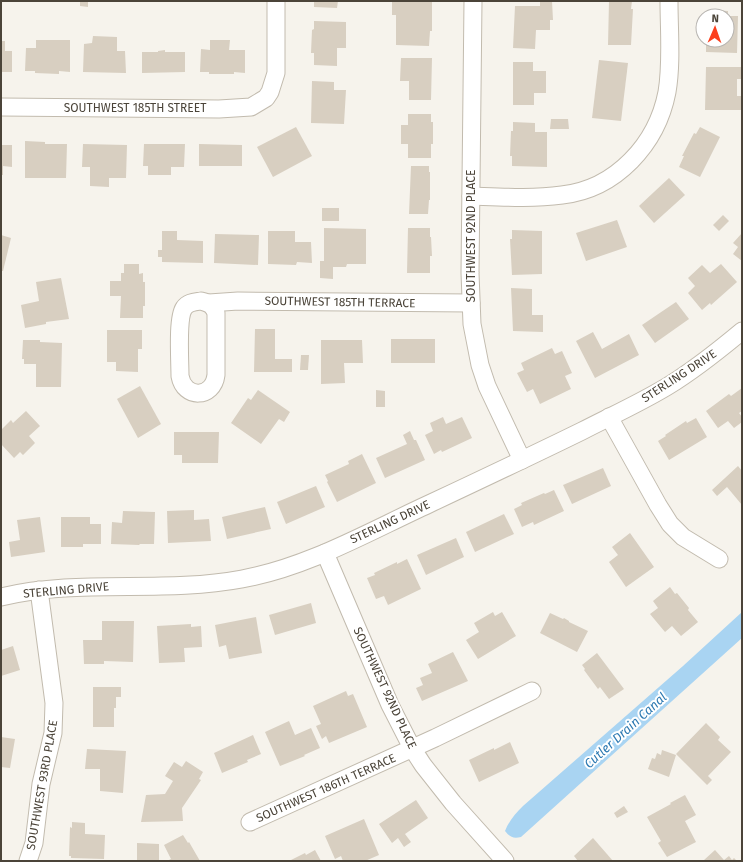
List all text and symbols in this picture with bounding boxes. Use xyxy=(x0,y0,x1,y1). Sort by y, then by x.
north arrow xyxy=(695,8,735,48)
text: N xyxy=(711,12,719,25)
street label: SOUTHWEST 185TH STREET xyxy=(64,101,207,115)
street label: SOUTHWEST 92ND PLACE xyxy=(464,170,478,302)
street label: SOUTHWEST 185TH TERRACE xyxy=(264,294,416,310)
street label: STERLING DRIVE xyxy=(639,347,719,405)
street label: STERLING DRIVE xyxy=(348,497,432,547)
street label: STERLING DRIVE xyxy=(22,579,110,601)
street label: SOUTHWEST 92ND PLACE xyxy=(351,625,419,751)
water label: Cutler Drain Canal xyxy=(581,689,670,771)
street label: SOUTHWEST 93RD PLACE xyxy=(24,719,60,851)
street label: SOUTHWEST 186TH TERRACE xyxy=(254,751,398,825)

